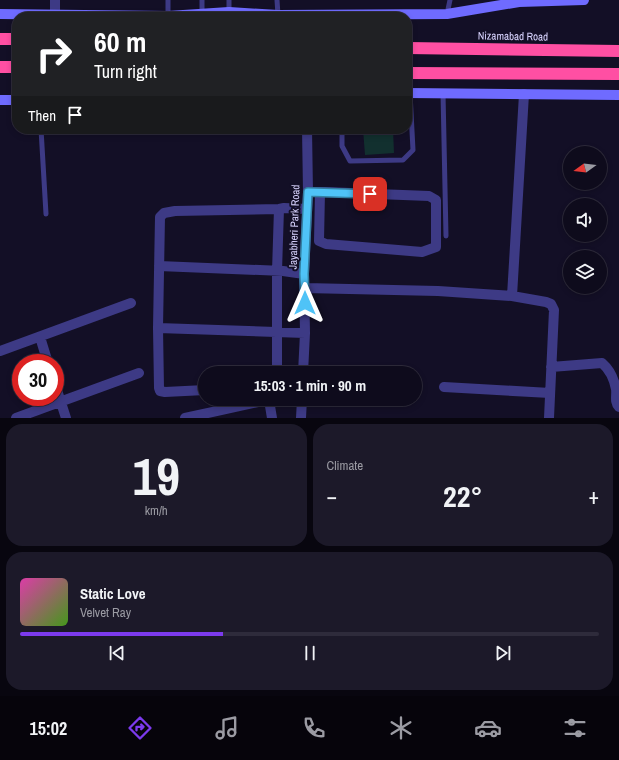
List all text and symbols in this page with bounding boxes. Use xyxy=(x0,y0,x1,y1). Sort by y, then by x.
text: 60 m xyxy=(94,23,146,61)
icon: right xyxy=(28,28,80,80)
street label: Nizamabad Road xyxy=(478,28,548,44)
text: Turn right xyxy=(94,59,157,84)
icon: arrive xyxy=(64,104,86,126)
text: Then xyxy=(28,105,56,126)
north arrow xyxy=(563,146,607,190)
map controls xyxy=(563,146,607,294)
pin xyxy=(353,177,387,211)
icon: arrive xyxy=(359,183,381,205)
street label: Jayabheri Park Road xyxy=(286,184,302,270)
button: sound xyxy=(563,198,607,242)
button: layers xyxy=(563,250,607,294)
position arrow xyxy=(284,282,326,324)
speed limit sign: 30 xyxy=(12,354,64,406)
text: 15:03 · 1 min · 90 m xyxy=(254,375,366,396)
text: 19 xyxy=(133,441,180,511)
text: Climate xyxy=(327,457,363,474)
text: 22° xyxy=(443,476,482,516)
text: − xyxy=(327,481,337,511)
text: + xyxy=(588,481,599,511)
text: km/h xyxy=(145,502,168,519)
text: Static Love xyxy=(80,583,146,604)
text: Velvet Ray xyxy=(80,604,131,621)
icon: previous xyxy=(106,642,128,664)
icon: pause xyxy=(299,642,321,664)
icon: next xyxy=(492,642,514,664)
icon: directions xyxy=(126,714,154,742)
icon: music xyxy=(213,714,241,742)
icon: phone xyxy=(300,714,328,742)
icon: climate xyxy=(387,714,415,742)
icon: car xyxy=(474,714,502,742)
icon: filters xyxy=(561,714,589,742)
text: 15:02 xyxy=(30,716,67,741)

